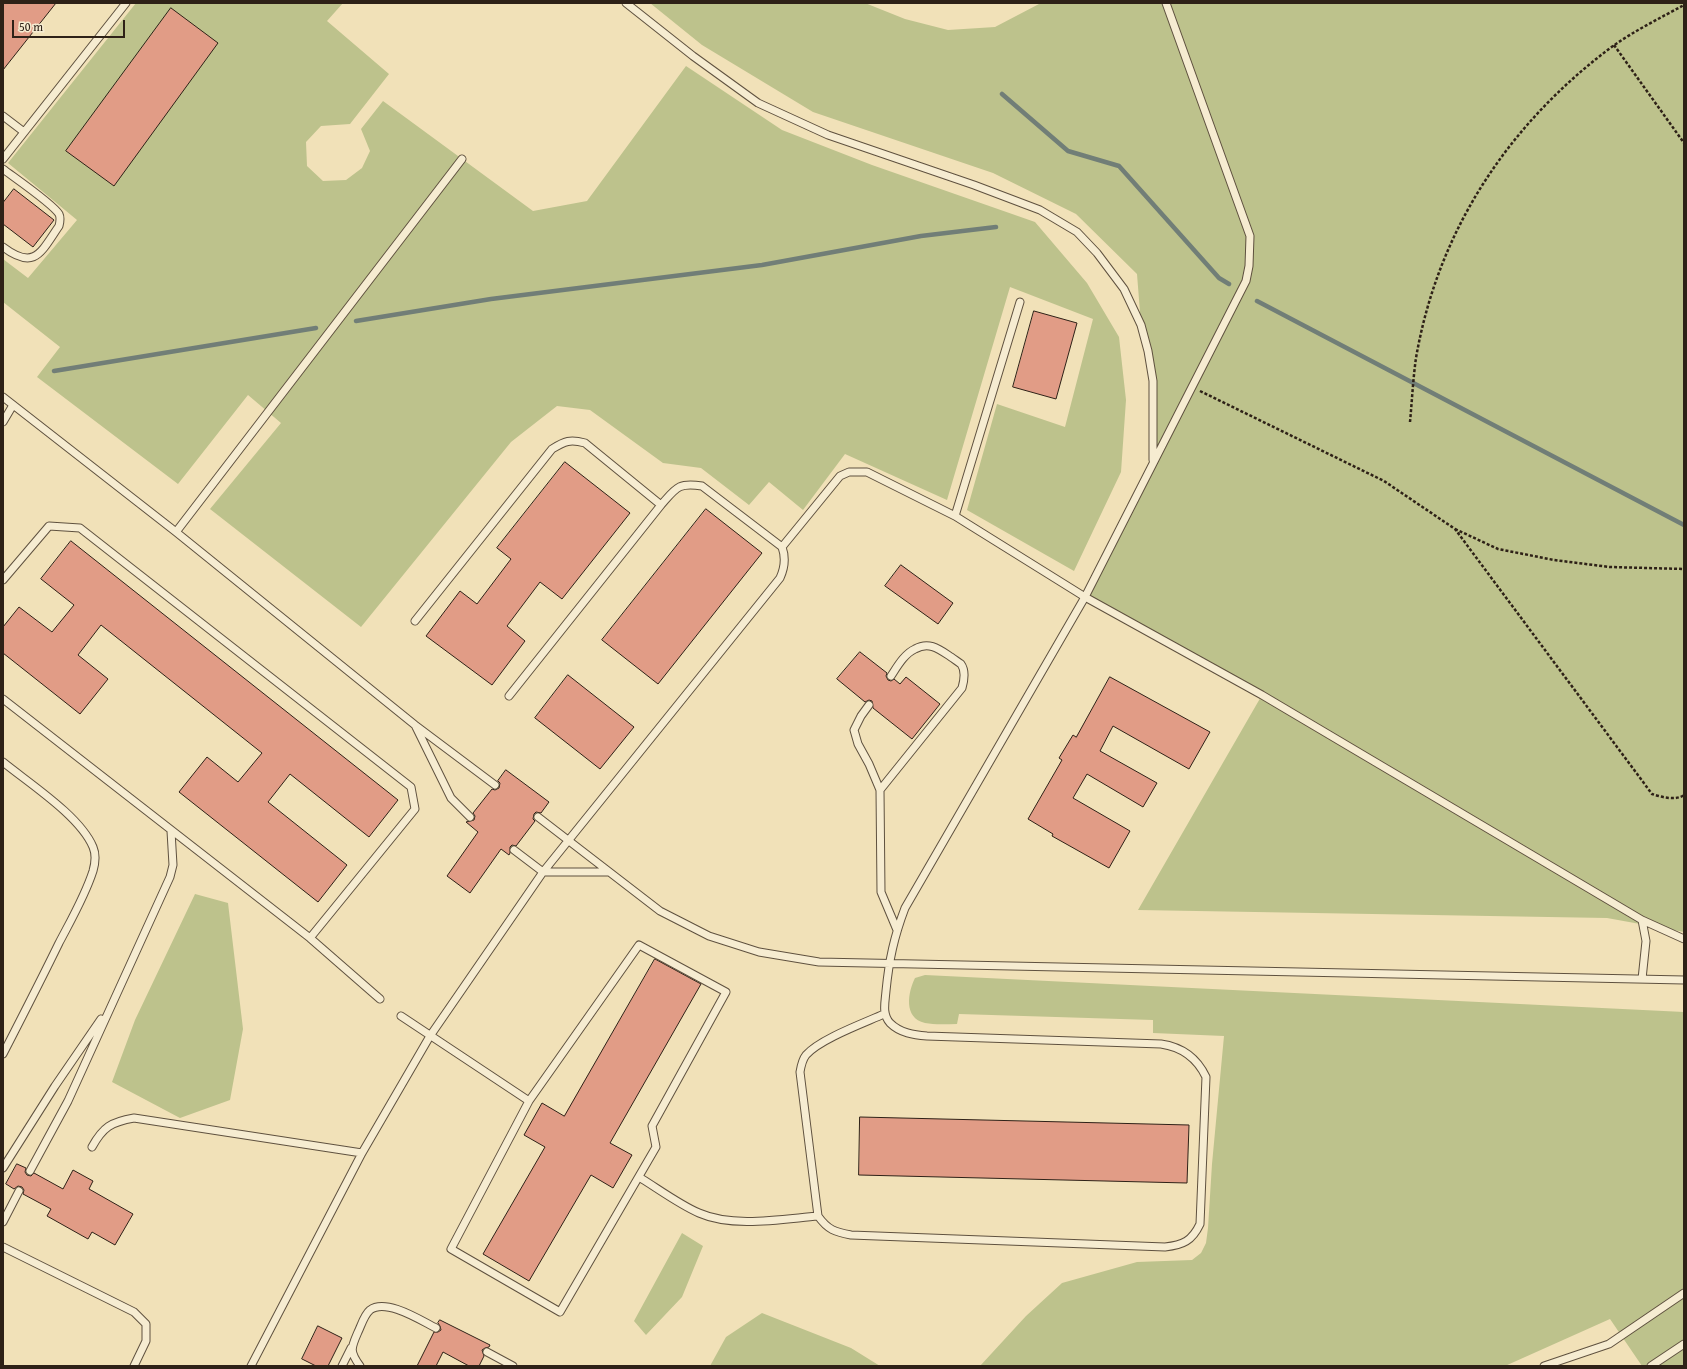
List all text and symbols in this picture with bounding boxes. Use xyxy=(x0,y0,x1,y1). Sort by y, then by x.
scale bar xyxy=(14,12,127,38)
text: 50 m xyxy=(19,18,43,35)

